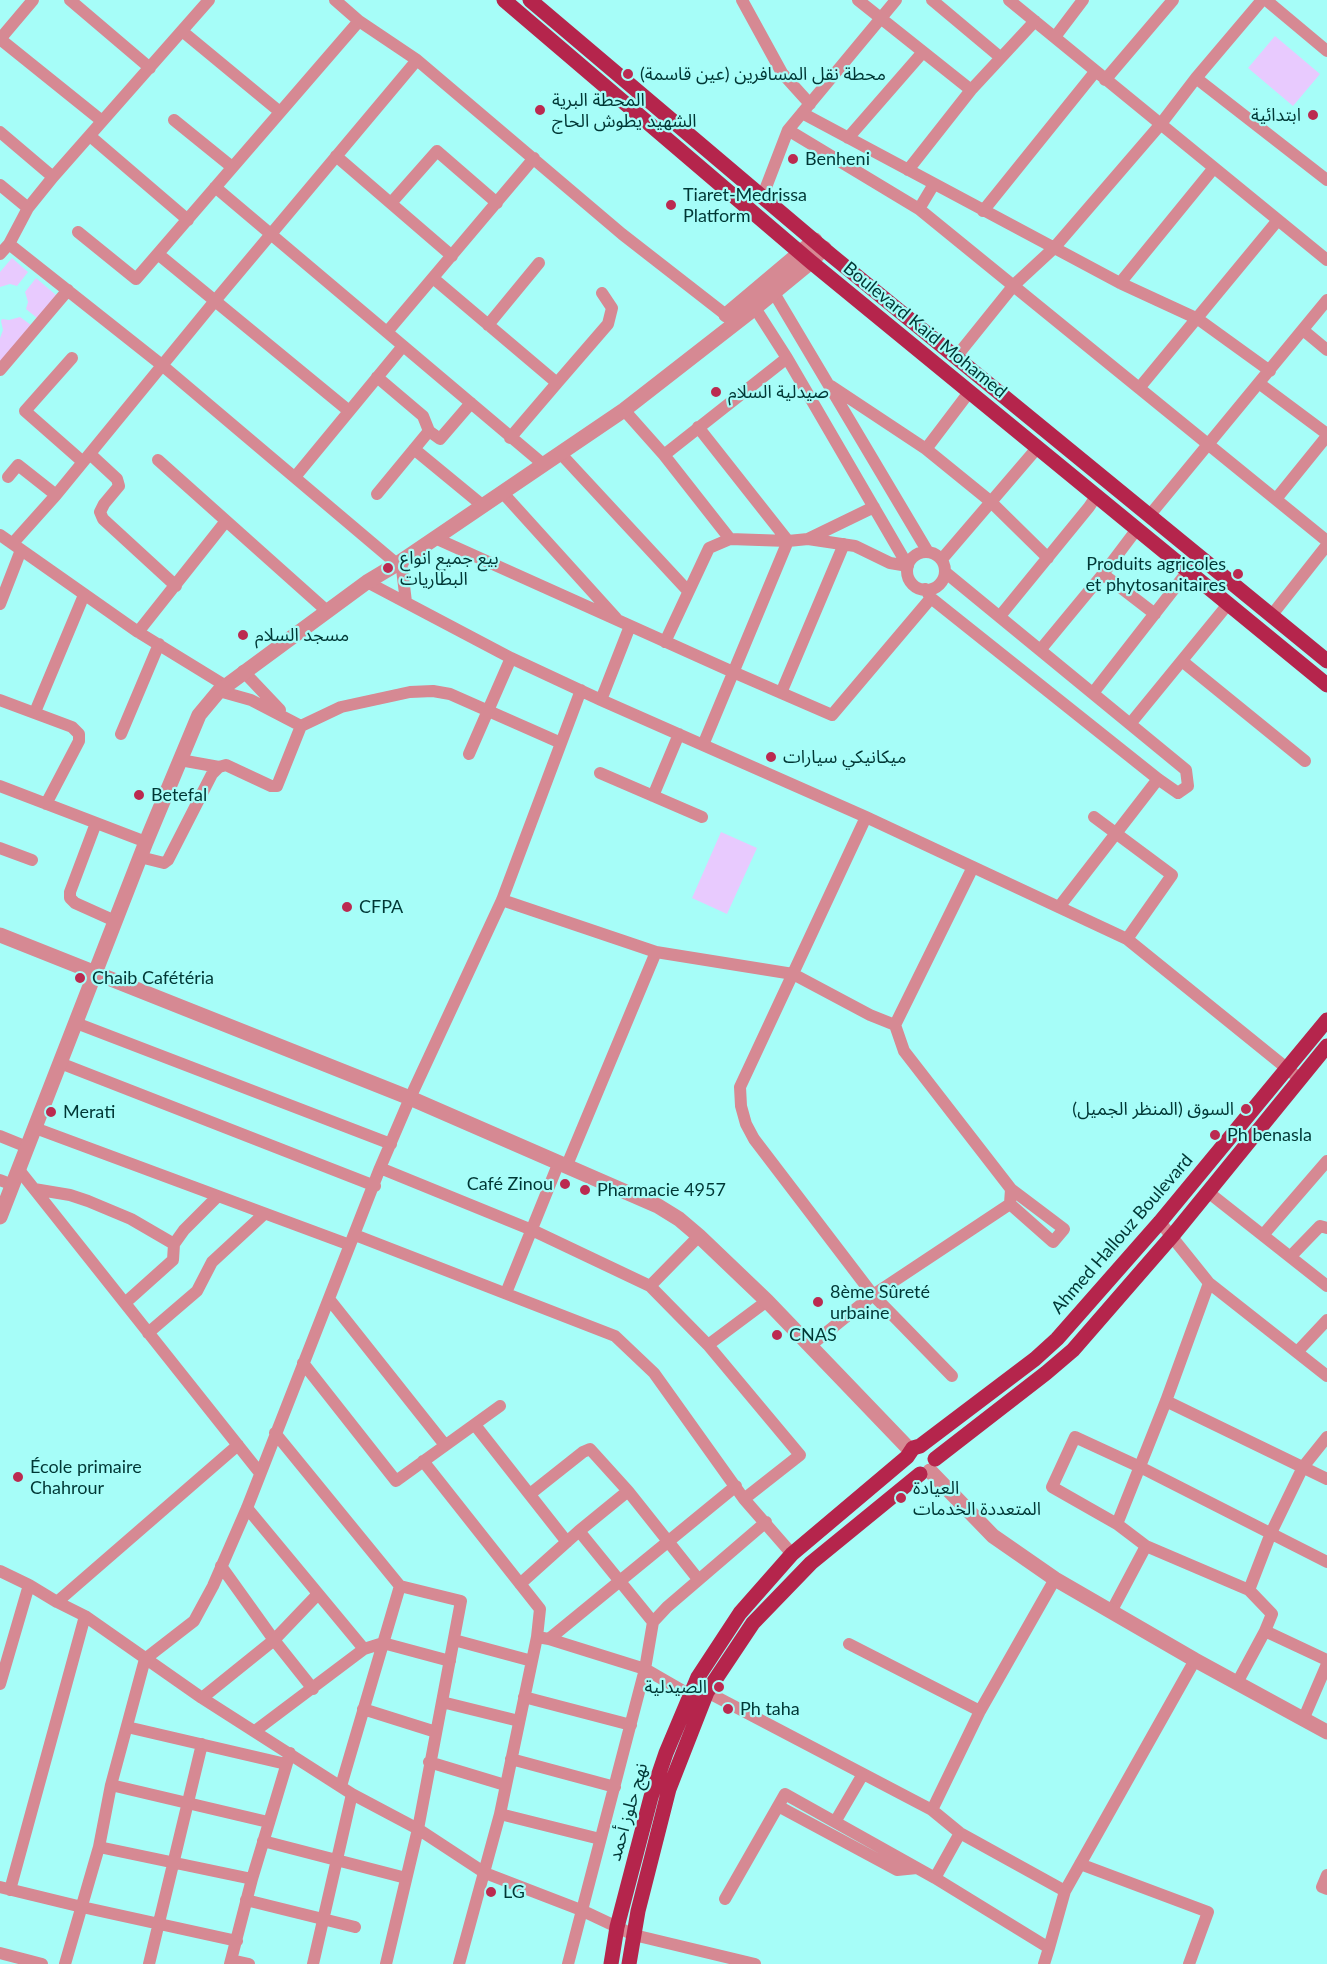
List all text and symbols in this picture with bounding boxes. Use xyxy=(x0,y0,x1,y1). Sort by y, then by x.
place label: محطة نقل المسافرين (عين قاسمة) xyxy=(640,63,886,85)
marker: محطة نقل المسافرين (عين قاسمة) xyxy=(621,67,635,81)
place label: المحطة البرية الشهيد يطوش الحاج xyxy=(552,89,696,132)
marker: المحطة البرية الشهيد يطوش الحاج xyxy=(533,103,547,117)
place label: ابتدائية xyxy=(1251,104,1301,126)
marker: ابتدائية xyxy=(1306,108,1320,122)
place label: Benheni xyxy=(805,148,870,170)
marker: Benheni xyxy=(786,152,800,166)
place label: Tiaret-Medrissa Platform xyxy=(683,184,807,226)
marker: Tiaret-Medrissa Platform xyxy=(664,198,678,212)
street label: Boulevard Kaid Mohamed xyxy=(839,257,1011,403)
place label: صيدلية السلام xyxy=(728,381,829,403)
marker: صيدلية السلام xyxy=(709,385,723,399)
place label: بيع جميع انواع البطاريات xyxy=(400,547,499,590)
place label: Produits agricoles et phytosanitaires xyxy=(1085,553,1226,596)
marker: بيع جميع انواع البطاريات xyxy=(381,561,395,575)
marker: Produits agricoles et phytosanitaires xyxy=(1231,567,1245,581)
place label: مسجد السلام xyxy=(255,624,349,646)
marker: مسجد السلام xyxy=(236,628,250,642)
place label: ميكانيكي سيارات xyxy=(783,746,906,768)
marker: ميكانيكي سيارات xyxy=(764,750,778,764)
place label: Betefal xyxy=(151,784,207,806)
marker: Betefal xyxy=(132,788,146,802)
place label: CFPA xyxy=(359,896,403,918)
marker: CFPA xyxy=(340,900,354,914)
place label: Chaib Cafétéria xyxy=(92,967,214,989)
marker: Chaib Cafétéria xyxy=(73,971,87,985)
place label: السوق (المنظر الجميل) xyxy=(1072,1098,1234,1120)
place label: Merati xyxy=(63,1101,115,1123)
marker: السوق (المنظر الجميل) xyxy=(1239,1102,1253,1116)
marker: Merati xyxy=(44,1105,58,1119)
place label: Ph benasla xyxy=(1227,1124,1312,1146)
marker: Ph benasla xyxy=(1208,1128,1222,1142)
street label: Ahmed Hallouz Boulevard xyxy=(1047,1150,1197,1318)
place label: Café Zinou xyxy=(467,1173,553,1195)
marker: Café Zinou xyxy=(558,1177,572,1191)
place label: Pharmacie 4957 xyxy=(597,1179,726,1201)
marker: Pharmacie 4957 xyxy=(578,1183,592,1197)
place label: 8ème Sûreté urbaine xyxy=(830,1281,930,1324)
marker: 8ème Sûreté urbaine xyxy=(811,1295,825,1309)
place label: CNAS xyxy=(789,1324,837,1346)
marker: CNAS xyxy=(770,1328,784,1342)
place label: École primaire Chahrour xyxy=(30,1456,142,1498)
marker: École primaire Chahrour xyxy=(11,1470,25,1484)
place label: العيادة المتعددة الخدمات xyxy=(913,1477,1041,1520)
marker: العيادة المتعددة الخدمات xyxy=(894,1491,908,1505)
place label: الصيدلية xyxy=(645,1676,707,1698)
marker: الصيدلية xyxy=(712,1680,726,1694)
place label: Ph taha xyxy=(740,1698,800,1720)
marker: Ph taha xyxy=(721,1702,735,1716)
street label: نهج حلوز أحمد xyxy=(604,1761,652,1863)
place label: LG xyxy=(503,1881,525,1903)
marker: LG xyxy=(484,1885,498,1899)

